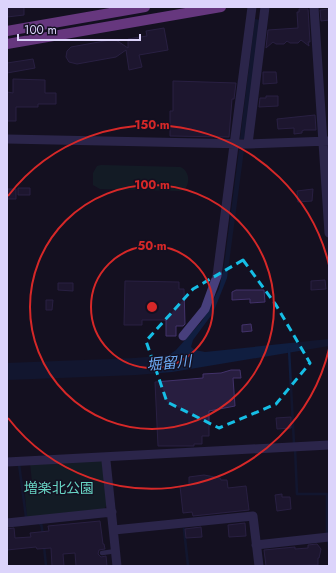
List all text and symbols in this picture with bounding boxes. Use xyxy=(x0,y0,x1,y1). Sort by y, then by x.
scale bar xyxy=(18,16,140,42)
text: 100 m xyxy=(24,21,57,39)
text: 150 m xyxy=(134,116,170,134)
text: 100 m xyxy=(134,176,170,194)
text: 50 m xyxy=(137,237,167,255)
centre of rings xyxy=(145,300,159,314)
water label: 堀留川 xyxy=(146,350,194,376)
park label: 増楽北公園 xyxy=(24,478,94,498)

